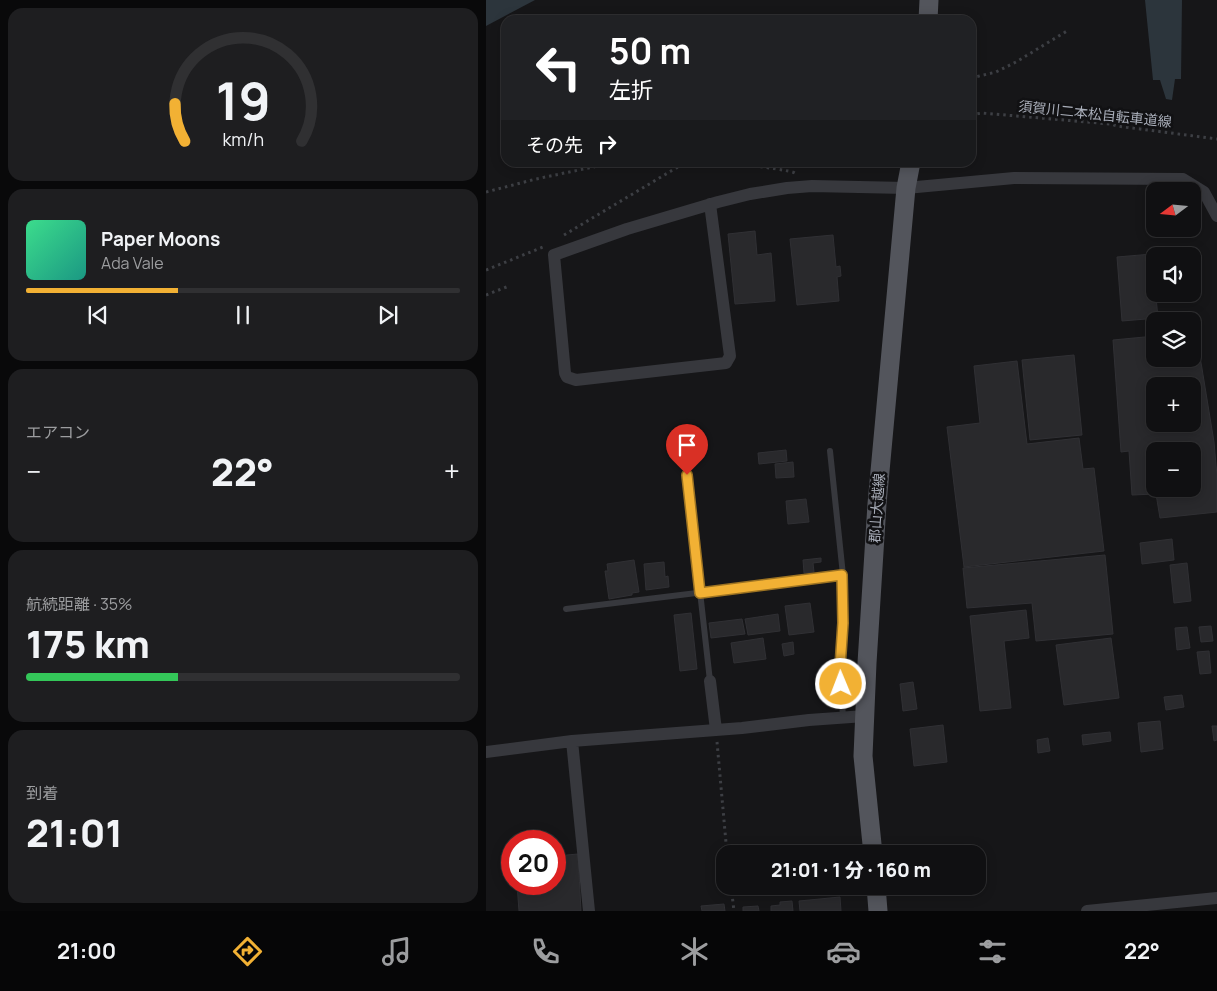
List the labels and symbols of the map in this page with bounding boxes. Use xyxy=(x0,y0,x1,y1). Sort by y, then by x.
street label: 須賀川二本松自転車道線 xyxy=(1017,96,1173,131)
north arrow xyxy=(1146,182,1201,238)
pin xyxy=(666,424,708,475)
street label: 郡山大越線 xyxy=(865,472,888,544)
position arrow xyxy=(814,657,866,709)
speed limit sign: 20 xyxy=(501,830,566,895)

